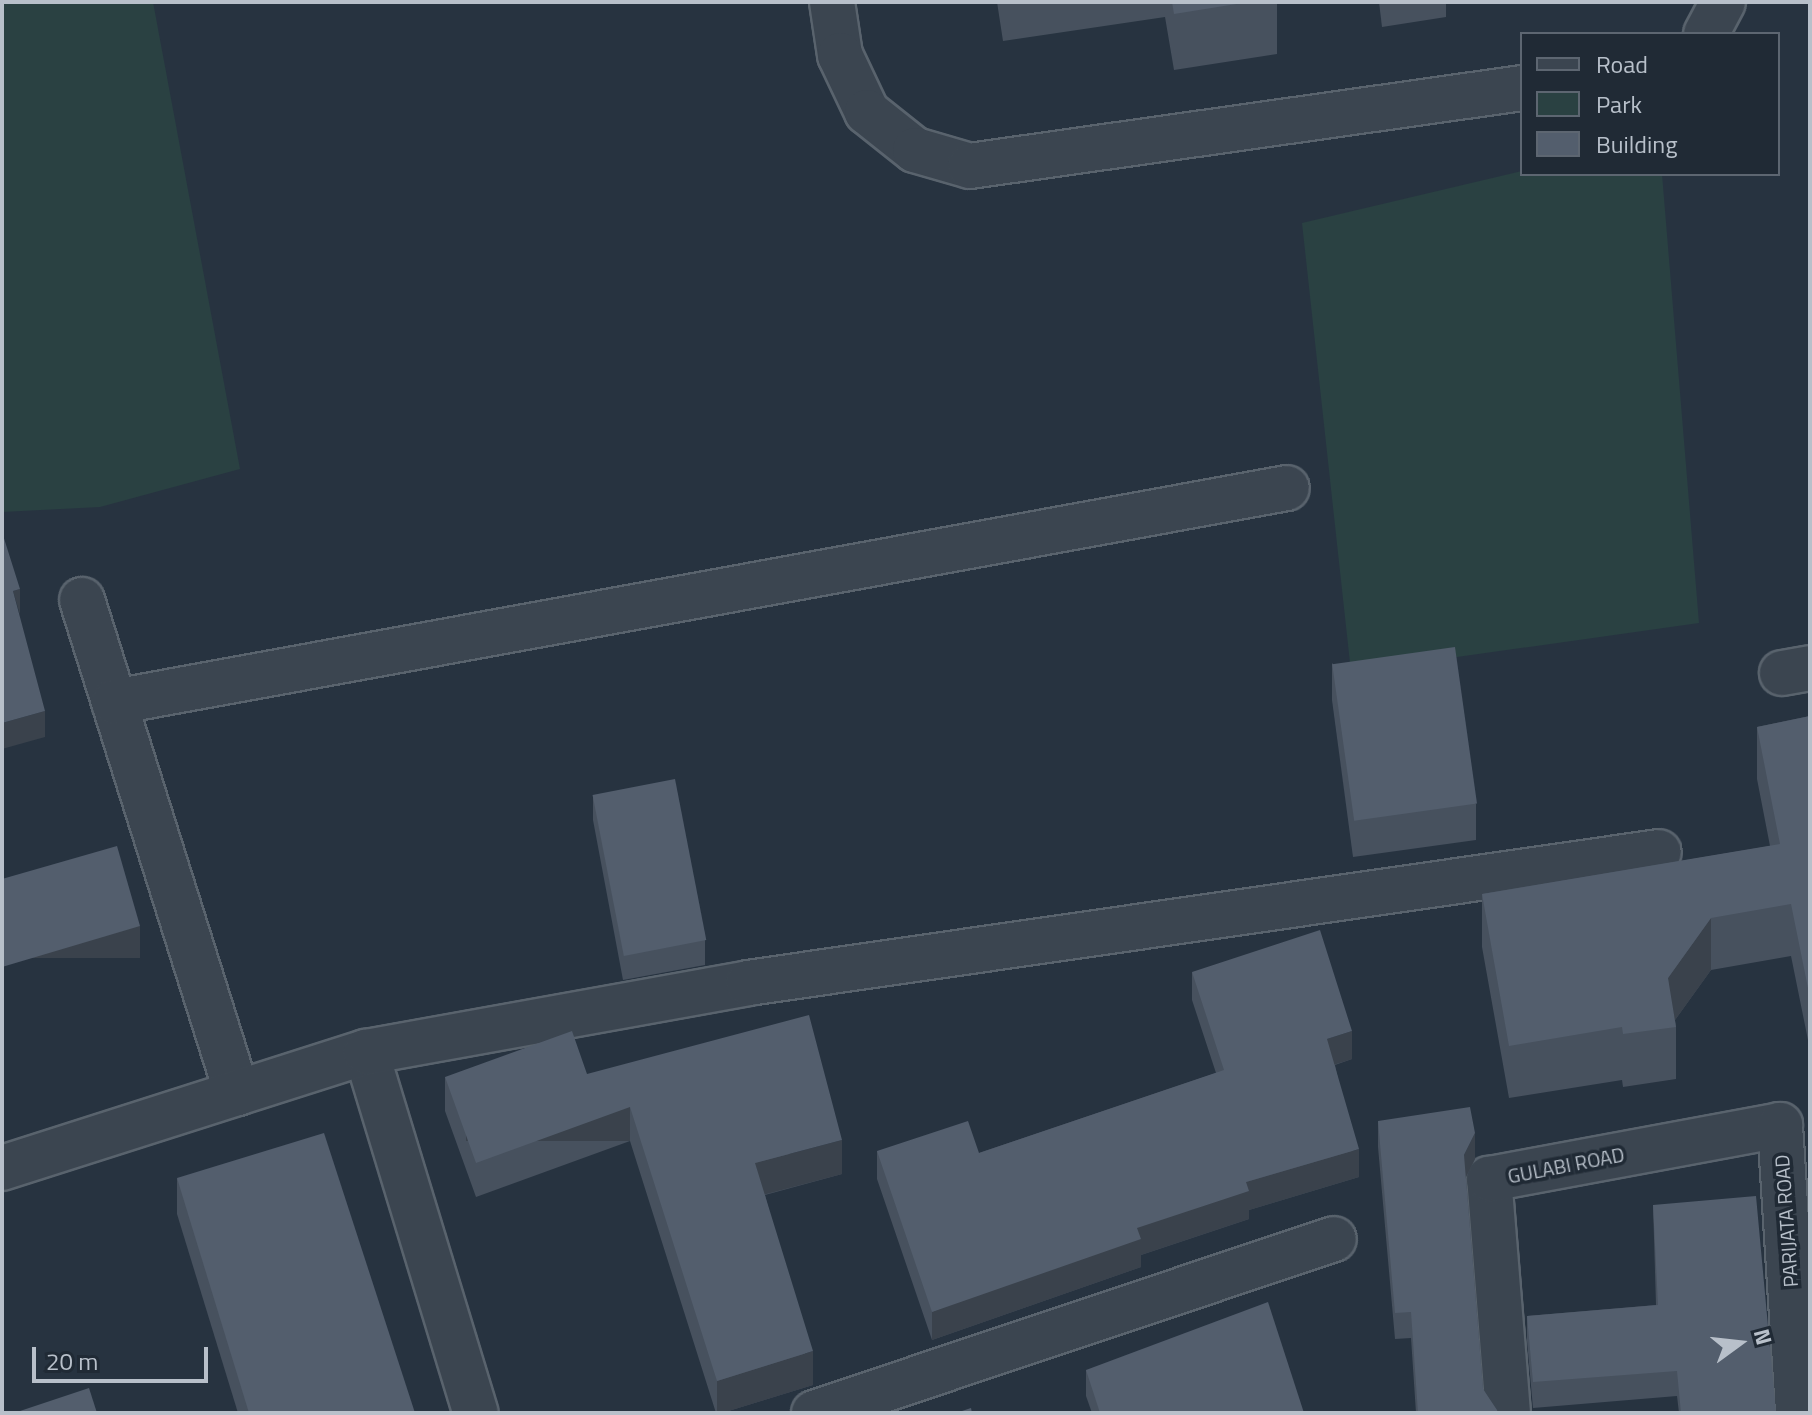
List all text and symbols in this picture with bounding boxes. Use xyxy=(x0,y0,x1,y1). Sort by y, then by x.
legend xyxy=(1520,32,1780,176)
text: Road xyxy=(1596,46,1648,82)
text: Park xyxy=(1596,86,1642,122)
text: Building xyxy=(1596,126,1678,162)
street label: GULABI ROAD xyxy=(1506,1142,1626,1188)
street label: PARIJATA ROAD xyxy=(1769,1154,1803,1288)
north arrow xyxy=(1700,1303,1780,1383)
text: N xyxy=(1745,1325,1782,1349)
scale bar xyxy=(36,1331,212,1381)
text: 20 m xyxy=(46,1343,98,1379)

